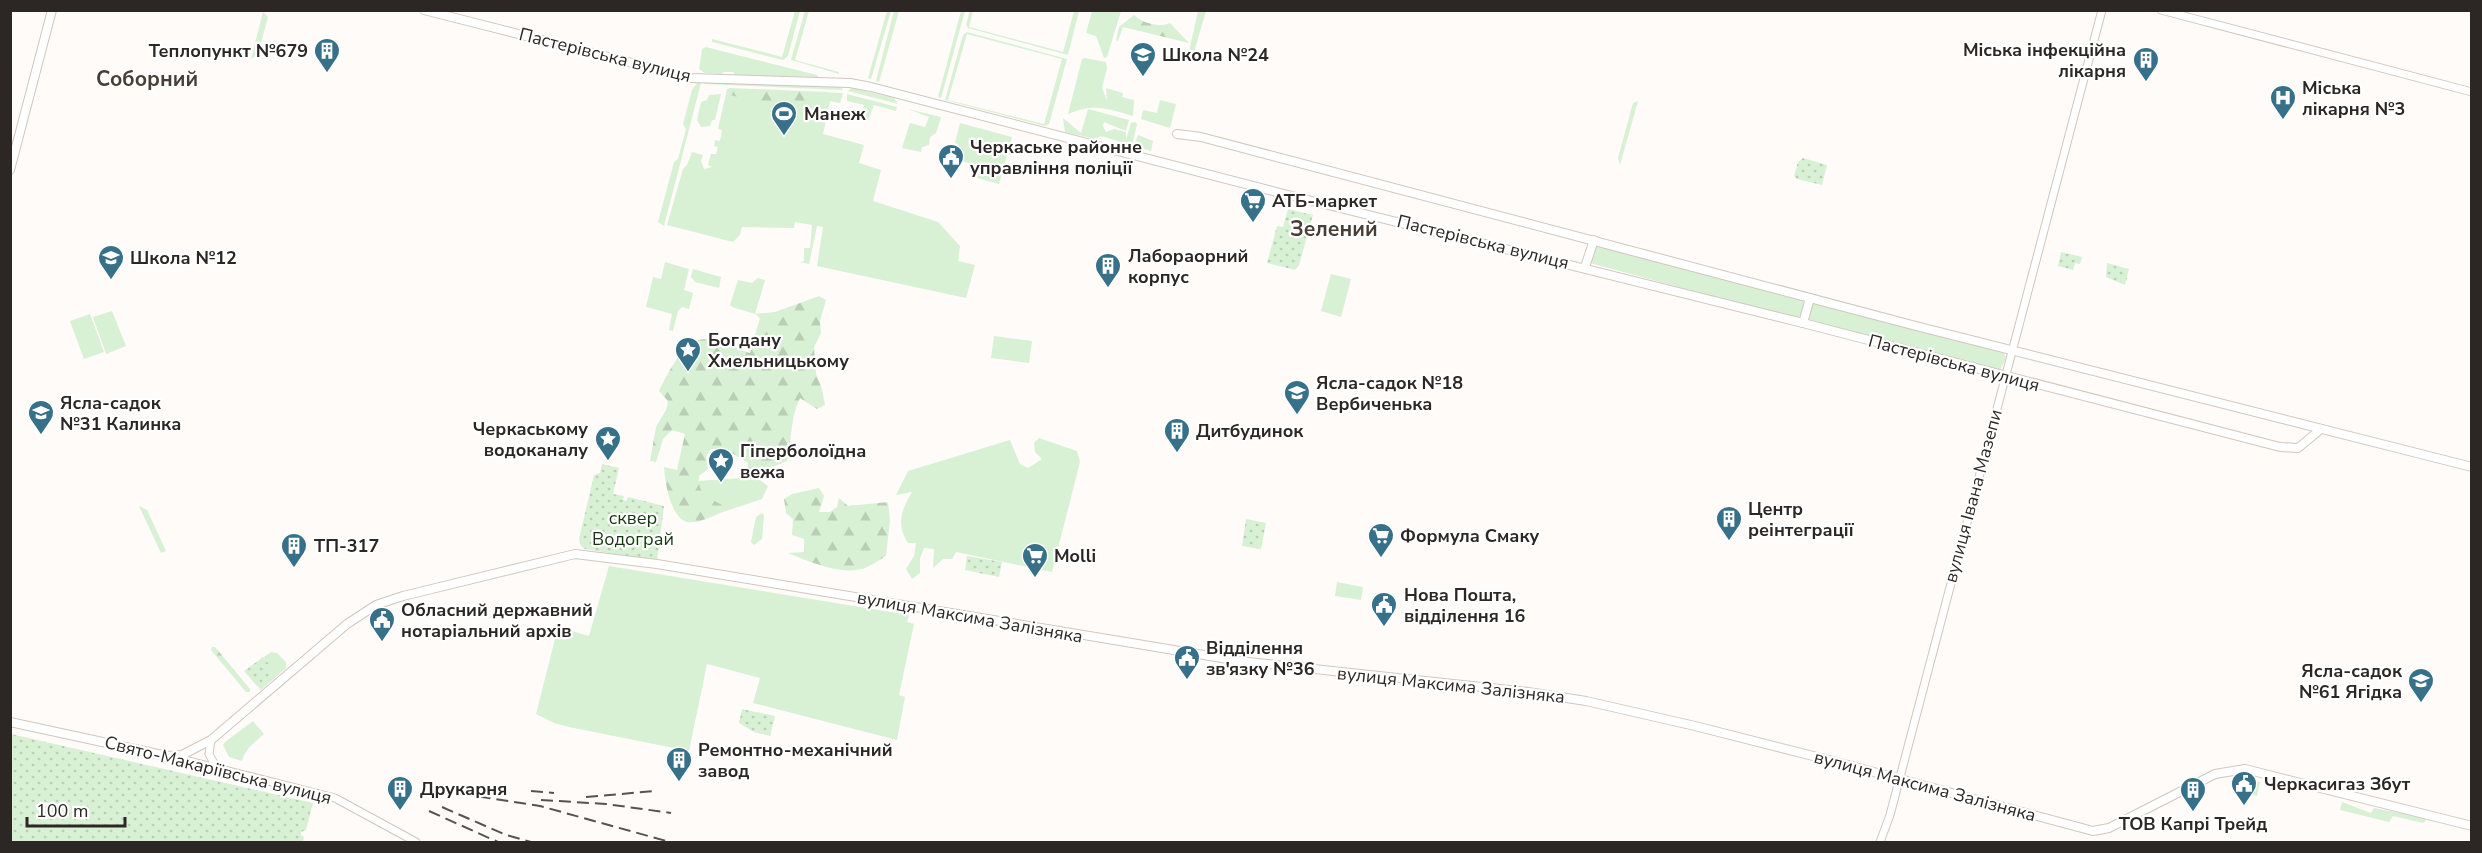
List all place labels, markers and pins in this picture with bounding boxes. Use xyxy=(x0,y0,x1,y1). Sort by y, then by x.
building icon: Теплопункт №679 xyxy=(312,36,342,74)
place label: Міська інфекційна лікарня xyxy=(1963,38,2126,83)
place label: Теплопункт №679 xyxy=(149,39,308,63)
school or university icon: Школа №24 xyxy=(1128,40,1158,78)
place label: Школа №24 xyxy=(1162,43,1269,67)
building icon: Міська інфекційна лікарня xyxy=(2131,45,2161,83)
place label: Міська лікарня №3 xyxy=(2302,76,2405,121)
hospital icon: Міська лікарня №3 xyxy=(2268,83,2298,121)
sports icon: Манеж xyxy=(769,99,799,137)
place label: Манеж xyxy=(804,102,866,126)
place label: Черкаське районне управління поліції xyxy=(970,135,1142,180)
public building icon: Черкаське районне управління поліції xyxy=(936,142,966,180)
supermarket icon: АТБ-маркет xyxy=(1238,186,1268,224)
place label: АТБ-маркет xyxy=(1272,189,1378,213)
school or university icon: Школа №12 xyxy=(96,243,126,281)
place label: Лабораорний корпус xyxy=(1128,244,1248,289)
place label: Школа №12 xyxy=(130,246,237,270)
building icon: Лабораорний корпус xyxy=(1093,251,1123,289)
place label: Богдану Хмельницькому xyxy=(707,328,849,373)
place icon: Богдану Хмельницькому xyxy=(673,335,703,373)
place label: Ясла-садок №18 Вербиченька xyxy=(1316,371,1463,416)
school or university icon: Ясла-садок №18 Вербиченька xyxy=(1282,378,1312,416)
place label: Ясла-садок №31 Калинка xyxy=(60,391,181,436)
school or university icon: Ясла-садок №31 Калинка xyxy=(26,398,56,436)
building icon: Дитбудинок xyxy=(1162,416,1192,454)
place label: Черкаському водоканалу xyxy=(473,417,588,462)
place label: Дитбудинок xyxy=(1196,419,1304,443)
place icon: Черкаському водоканалу xyxy=(593,424,623,462)
place label: Гіперболоїдна вежа xyxy=(740,439,866,484)
place icon: Гіперболоїдна вежа xyxy=(706,446,736,484)
place label: Центр реінтеграції xyxy=(1748,497,1855,542)
building icon: Центр реінтеграції xyxy=(1714,504,1744,542)
supermarket icon: Формула Смаку xyxy=(1366,521,1396,559)
place label: Формула Смаку xyxy=(1400,524,1540,548)
building icon: ТП-317 xyxy=(279,531,309,569)
place label: ТП-317 xyxy=(314,534,379,558)
supermarket icon: Molli xyxy=(1020,541,1050,579)
place label: Molli xyxy=(1054,544,1096,568)
place label: Нова Пошта, відділення 16 xyxy=(1404,583,1526,628)
public building icon: Нова Пошта, відділення 16 xyxy=(1369,590,1399,628)
place label: Обласний державний нотаріальний архів xyxy=(401,598,593,643)
public building icon: Обласний державний нотаріальний архів xyxy=(367,605,397,643)
place label: Відділення зв'язку №36 xyxy=(1206,636,1315,681)
public building icon: Відділення зв'язку №36 xyxy=(1172,643,1202,681)
place label: Ясла-садок №61 Ягідка xyxy=(2299,659,2403,704)
school or university icon: Ясла-садок №61 Ягідка xyxy=(2406,666,2436,704)
place label: Ремонтно-механічний завод xyxy=(698,738,893,783)
building icon: Ремонтно-механічний завод xyxy=(664,745,694,783)
public building icon: Черкасигаз Збут xyxy=(2229,769,2259,807)
place label: Черкасигаз Збут xyxy=(2264,772,2411,796)
building icon: Друкарня xyxy=(385,774,415,812)
building icon: ТОВ Капрі Трейд xyxy=(2178,775,2208,813)
place label: Друкарня xyxy=(420,777,507,801)
place label: ТОВ Капрі Трейд xyxy=(2119,812,2267,836)

